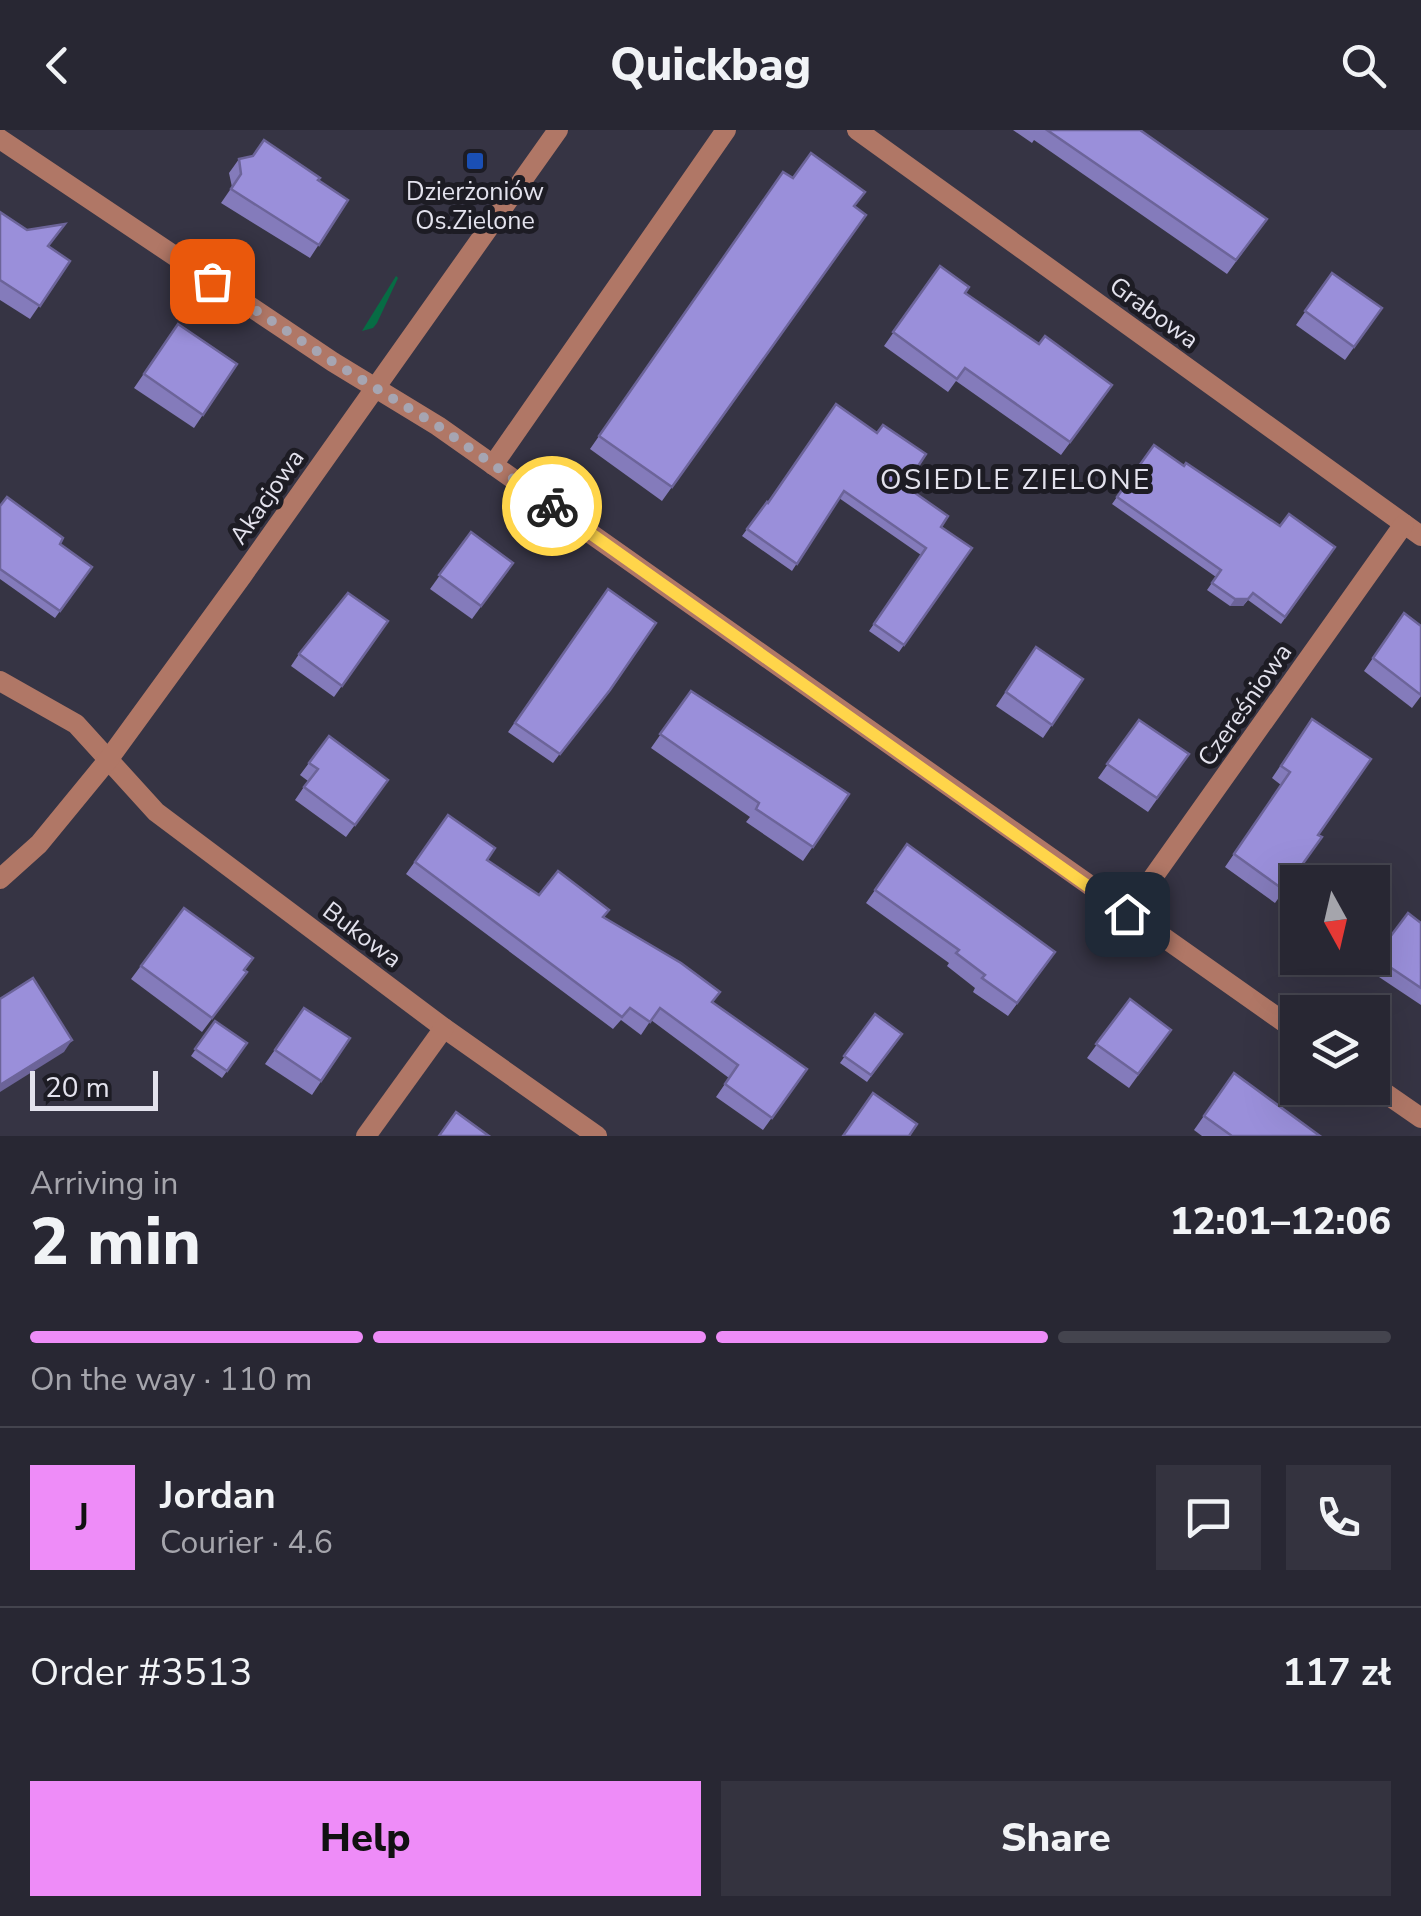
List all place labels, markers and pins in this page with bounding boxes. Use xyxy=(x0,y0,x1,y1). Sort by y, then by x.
marker: Dzierżoniów Os.Zielone xyxy=(464,150,486,172)
place label: Dzierżoniów Os.Zielone xyxy=(406,175,544,238)
pin xyxy=(170,239,255,324)
pin xyxy=(1085,872,1170,957)

